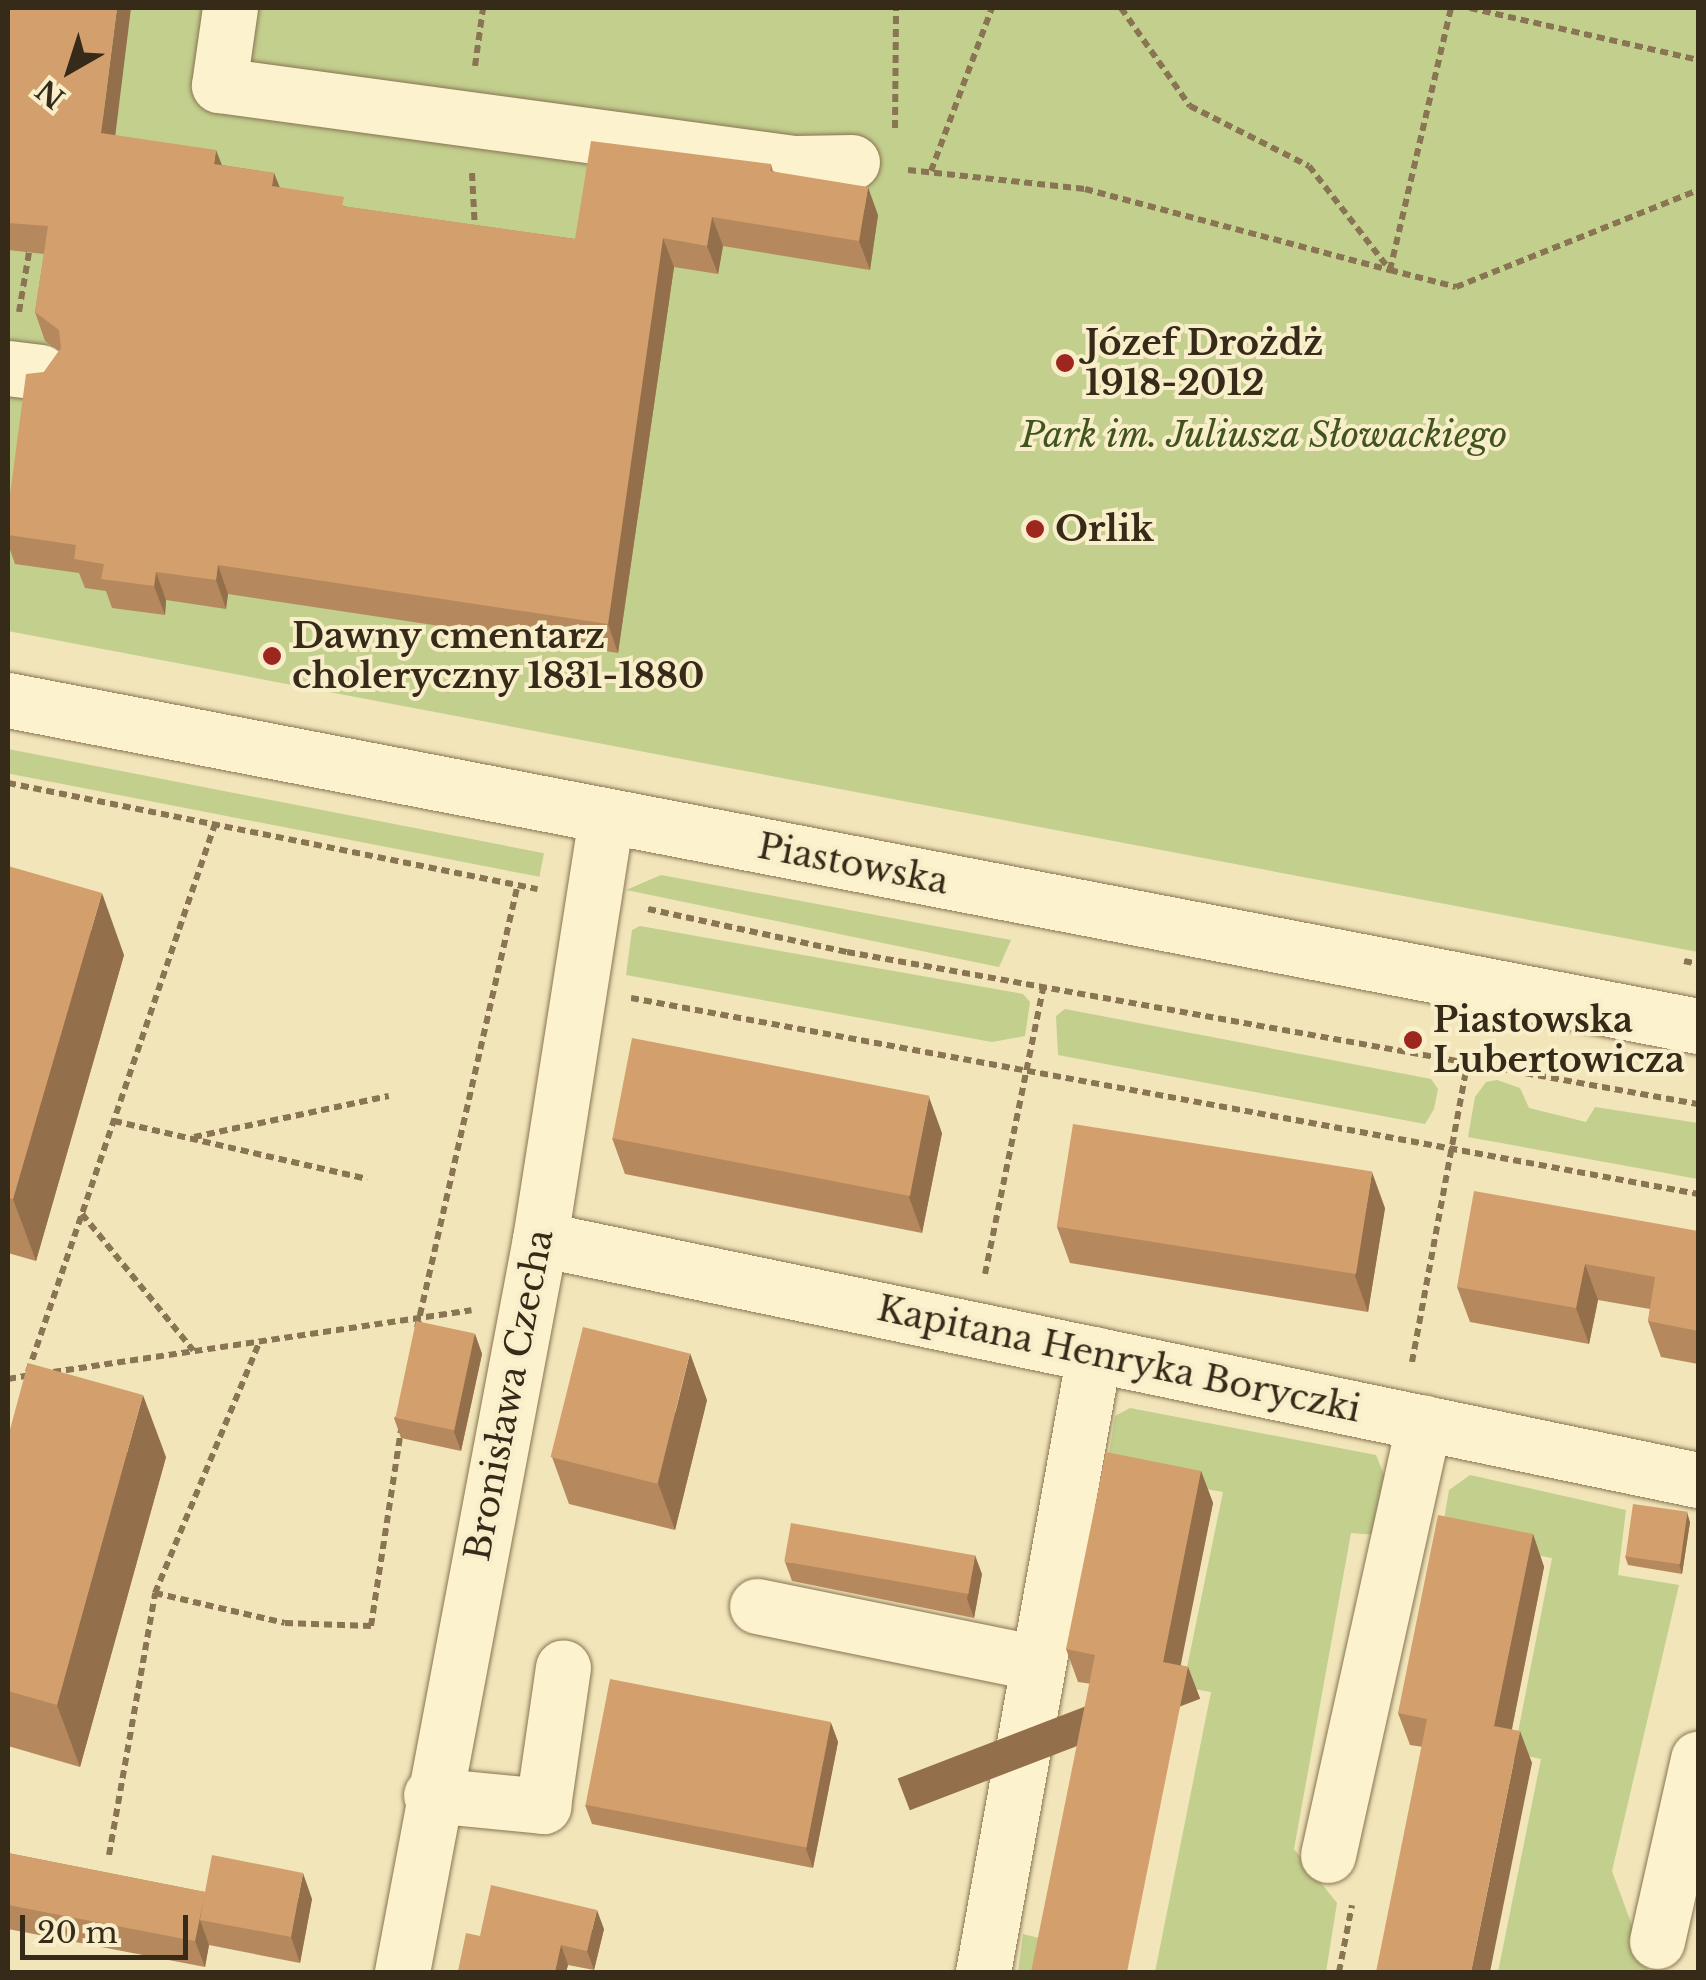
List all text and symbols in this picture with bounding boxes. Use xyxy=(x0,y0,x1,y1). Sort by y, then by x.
north arrow xyxy=(20,20,120,120)
text: N xyxy=(30,72,72,116)
place label: Józef Drożdż 1918-2012 xyxy=(1085,322,1323,404)
marker: Józef Drożdż 1918-2012 xyxy=(1054,352,1076,374)
park label: Park im. Juliusza Słowackiego xyxy=(1019,414,1509,456)
place label: Orlik xyxy=(1055,508,1154,550)
marker: Orlik xyxy=(1024,518,1046,540)
place label: Dawny cmentarz choleryczny 1831-1880 xyxy=(292,615,705,697)
marker: Dawny cmentarz choleryczny 1831-1880 xyxy=(261,645,283,667)
street label: Piastowska xyxy=(754,825,952,903)
place label: Piastowska Lubertowicza xyxy=(1433,999,1685,1081)
marker: Piastowska Lubertowicza xyxy=(1402,1029,1424,1051)
street label: Bronisława Czecha xyxy=(456,1226,562,1564)
street label: Kapitana Henryka Boryczki xyxy=(873,1287,1365,1431)
scale bar xyxy=(25,1895,192,1957)
text: 20 m xyxy=(37,1914,118,1951)

